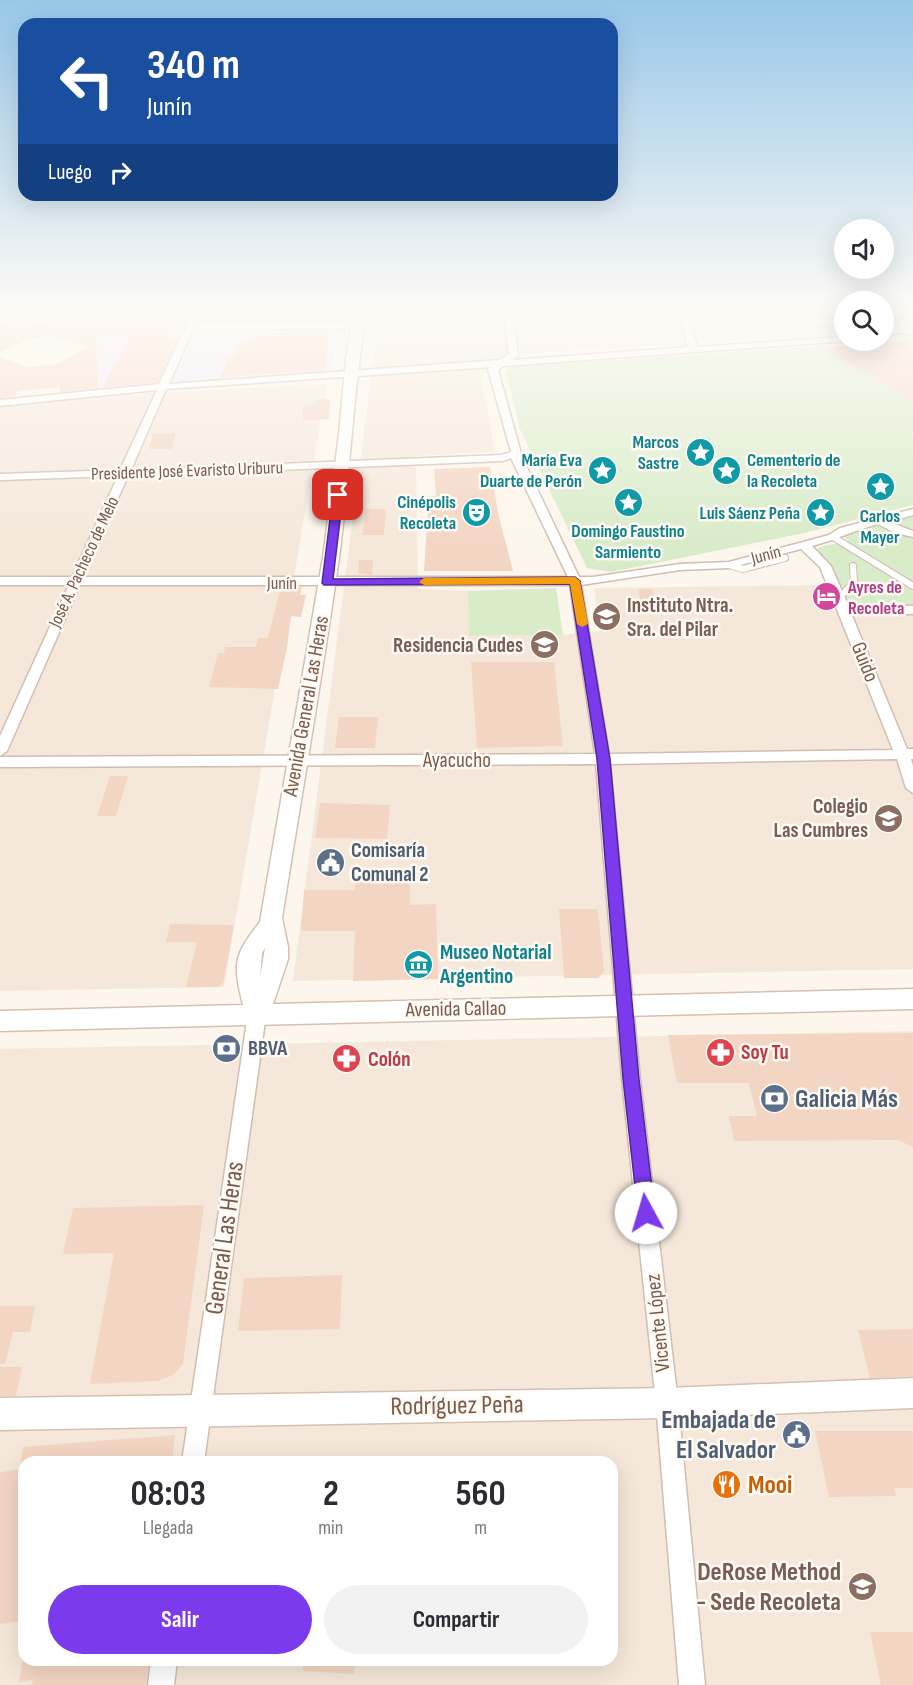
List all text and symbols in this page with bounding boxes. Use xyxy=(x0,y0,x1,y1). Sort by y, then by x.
text: 340 m xyxy=(147,40,240,91)
icon: left xyxy=(48,42,126,120)
text: Junín xyxy=(147,91,192,123)
icon: right xyxy=(104,156,137,189)
text: Luego xyxy=(48,159,92,186)
map controls xyxy=(834,219,894,351)
button: sound xyxy=(834,219,894,279)
button: search xyxy=(834,291,894,351)
place label: Marcos Sastre xyxy=(633,432,679,474)
place icon: Marcos Sastre xyxy=(684,436,716,468)
place label: María Eva Duarte de Perón xyxy=(480,450,582,492)
place label: Cementerio de la Recoleta xyxy=(747,450,840,492)
place icon: María Eva Duarte de Perón xyxy=(587,454,619,486)
place icon: Cementerio de la Recoleta xyxy=(710,454,742,486)
street label: Presidente José Evaristo Uriburu xyxy=(91,457,283,485)
pin xyxy=(312,469,363,520)
place icon: Carlos Mayer xyxy=(864,471,896,503)
icon: arrive xyxy=(321,478,354,511)
place icon: Domingo Faustino Sarmiento xyxy=(612,486,644,518)
place label: Cinépolis Recoleta xyxy=(397,492,456,534)
street label: José A. Pacheco de Melo xyxy=(44,493,124,632)
theatre icon: Cinépolis Recoleta xyxy=(461,496,493,528)
place icon: Luis Sáenz Peña xyxy=(805,497,837,529)
place label: Luis Sáenz Peña xyxy=(700,503,800,524)
place label: Carlos Mayer xyxy=(860,506,900,548)
place label: Domingo Faustino Sarmiento xyxy=(571,521,685,563)
street label: Junín xyxy=(748,541,783,569)
street label: Junín xyxy=(266,573,297,594)
place label: Ayres de Recoleta xyxy=(847,577,904,619)
hotel icon: Ayres de Recoleta xyxy=(811,581,843,613)
place label: Instituto Ntra. Sra. del Pilar xyxy=(627,593,733,642)
school or university icon: Instituto Ntra. Sra. del Pilar xyxy=(590,601,622,633)
street label: Avenida General Las Heras xyxy=(278,614,334,799)
school or university icon: Residencia Cudes xyxy=(528,629,560,661)
place label: Residencia Cudes xyxy=(393,633,523,658)
street label: Guido xyxy=(846,638,884,686)
street label: Ayacucho xyxy=(422,748,491,773)
place label: Colegio Las Cumbres xyxy=(773,794,868,843)
school or university icon: Colegio Las Cumbres xyxy=(873,802,905,834)
place label: Comisaría Comunal 2 xyxy=(351,838,429,887)
public building icon: Comisaría Comunal 2 xyxy=(314,846,346,878)
place label: Museo Notarial Argentino xyxy=(439,940,551,989)
museum icon: Museo Notarial Argentino xyxy=(403,948,435,980)
street label: Avenida Callao xyxy=(404,996,507,1022)
bank icon: BBVA xyxy=(211,1032,243,1064)
place label: BBVA xyxy=(248,1036,288,1061)
pharmacy icon: Soy Tu xyxy=(704,1036,736,1068)
place label: Soy Tu xyxy=(741,1040,789,1065)
pharmacy icon: Colón xyxy=(331,1043,363,1075)
place label: Colón xyxy=(368,1047,411,1072)
bank icon: Galicia Más xyxy=(758,1083,790,1115)
place label: Galicia Más xyxy=(795,1084,898,1115)
street label: General Las Heras xyxy=(199,1159,251,1317)
position arrow xyxy=(614,1181,678,1245)
street label: Vicente López xyxy=(640,1272,676,1373)
street label: Rodríguez Peña xyxy=(390,1389,524,1423)
place label: Embajada de El Salvador xyxy=(661,1405,776,1466)
public building icon: Embajada de El Salvador xyxy=(781,1419,813,1451)
restaurant icon: Mooi xyxy=(711,1469,743,1501)
place label: Mooi xyxy=(748,1470,792,1501)
text: 08:03 xyxy=(130,1473,206,1516)
text: 2 xyxy=(323,1473,339,1516)
text: 560 xyxy=(456,1473,506,1516)
text: Llegada xyxy=(143,1516,193,1540)
text: min xyxy=(318,1516,343,1540)
text: m xyxy=(474,1516,487,1540)
place label: DeRose Method - Sede Recoleta xyxy=(696,1557,841,1618)
school or university icon: DeRose Method - Sede Recoleta xyxy=(846,1571,878,1603)
button: Salir xyxy=(48,1585,312,1654)
button: Compartir xyxy=(324,1585,588,1654)

